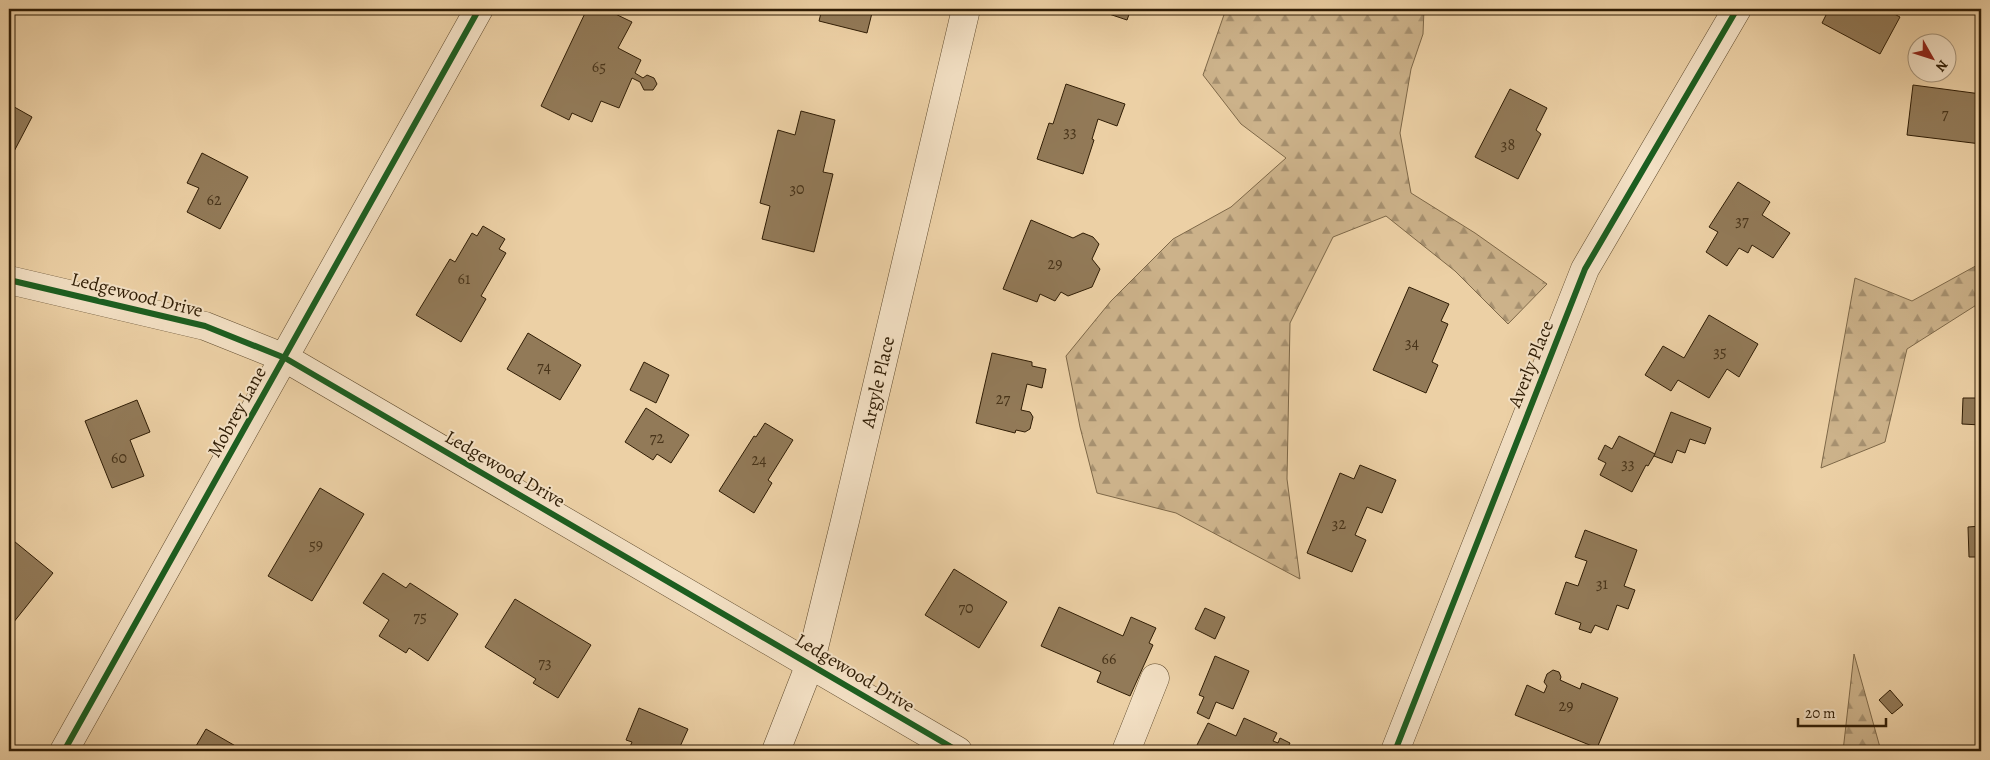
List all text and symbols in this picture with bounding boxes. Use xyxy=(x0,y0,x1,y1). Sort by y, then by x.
north arrow xyxy=(1908,32,1958,82)
house number: 65 xyxy=(592,56,606,78)
text: N xyxy=(1931,56,1952,76)
house number: 7 xyxy=(1942,103,1949,125)
house number: 33 xyxy=(1063,121,1077,143)
house number: 38 xyxy=(1501,134,1515,156)
house number: 30 xyxy=(789,178,805,200)
house number: 62 xyxy=(207,189,222,211)
house number: 37 xyxy=(1735,210,1749,232)
house number: 29 xyxy=(1048,253,1062,275)
street label: Ledgewood Drive xyxy=(68,266,206,324)
house number: 61 xyxy=(458,268,471,290)
street label: Averly Place xyxy=(1501,317,1560,412)
house number: 34 xyxy=(1405,332,1419,354)
street label: Argyle Place xyxy=(855,334,901,431)
house number: 35 xyxy=(1713,341,1727,363)
house number: 74 xyxy=(537,356,551,378)
street label: Mobrey Lane xyxy=(201,362,273,462)
house number: 27 xyxy=(996,388,1010,410)
street label: Ledgewood Drive xyxy=(440,424,570,514)
house number: 72 xyxy=(650,427,665,449)
house number: 60 xyxy=(111,447,127,469)
house number: 24 xyxy=(752,449,766,471)
house number: 33 xyxy=(1621,453,1635,475)
house number: 32 xyxy=(1332,513,1347,535)
house number: 59 xyxy=(309,534,323,556)
house number: 31 xyxy=(1596,573,1609,595)
house number: 70 xyxy=(958,597,974,619)
house number: 75 xyxy=(413,606,427,628)
street label: Ledgewood Drive xyxy=(790,627,920,719)
house number: 66 xyxy=(1102,648,1116,670)
house number: 73 xyxy=(538,652,552,674)
house number: 29 xyxy=(1559,695,1573,717)
scale bar xyxy=(1798,695,1885,727)
text: 20 m xyxy=(1805,703,1836,723)

